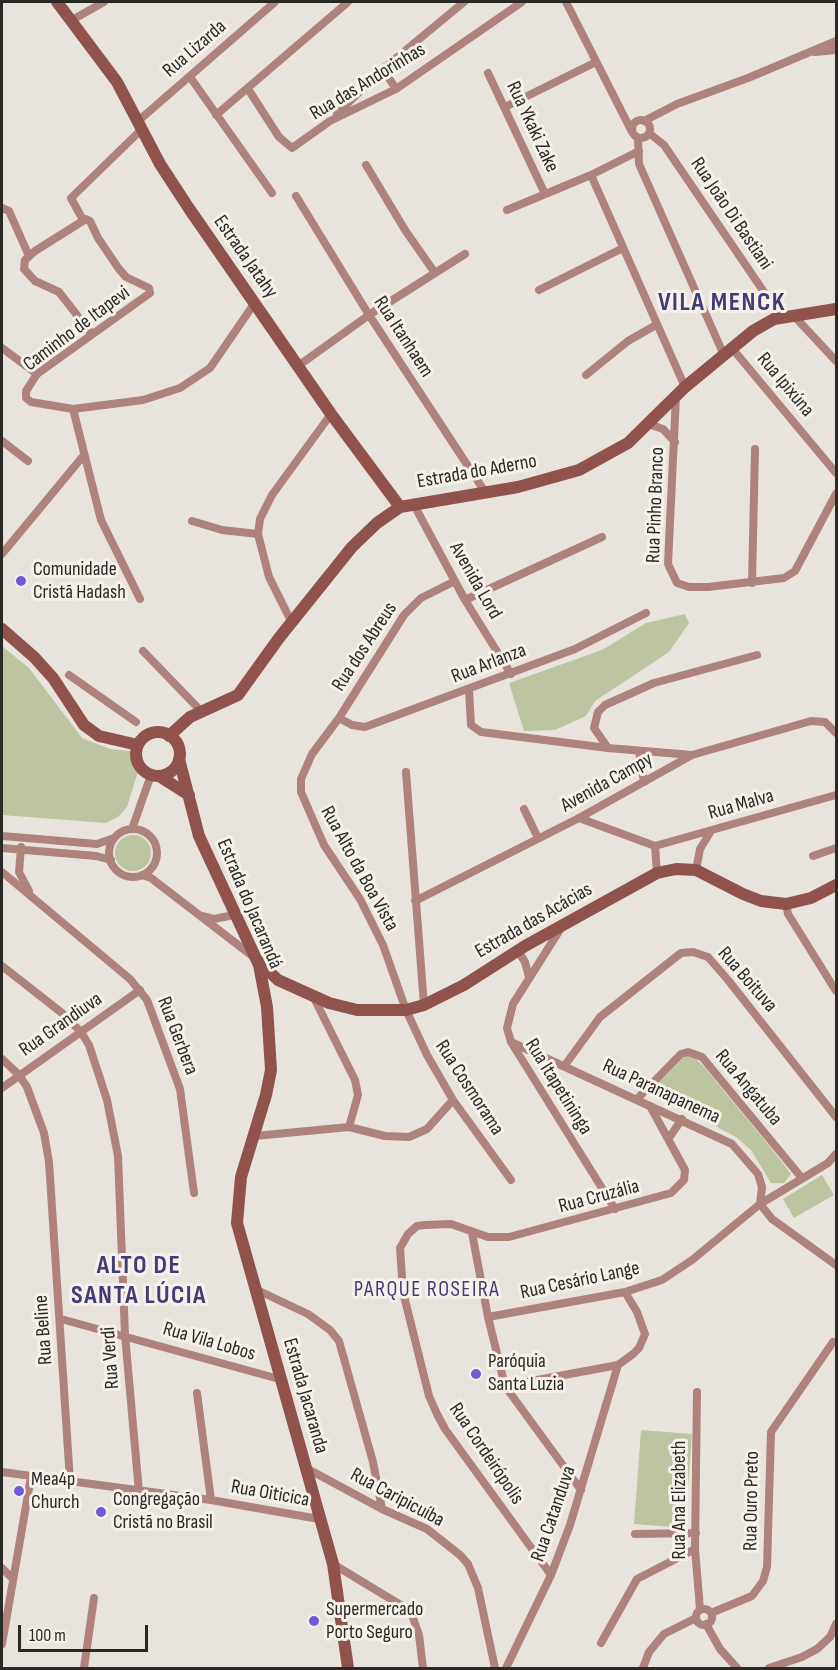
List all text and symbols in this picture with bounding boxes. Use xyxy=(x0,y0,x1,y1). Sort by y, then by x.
street label: Rua Lizarda xyxy=(158,15,232,83)
street label: Rua das Andorinhas xyxy=(306,38,430,126)
street label: Rua Ykaki Zake xyxy=(501,78,563,176)
street label: Rua João Di Bastiani xyxy=(685,153,777,275)
street label: Estrada Jatahy xyxy=(208,211,282,303)
street label: Caminho de Itapevi xyxy=(19,281,135,377)
district label: VILA MENCK xyxy=(658,287,786,319)
street label: Rua Itanhaem xyxy=(368,292,438,382)
street label: Rua Ipixúna xyxy=(751,348,819,422)
street label: Rua Pinho Branco xyxy=(642,447,670,563)
street label: Estrada do Aderno xyxy=(415,450,539,494)
street label: Avenida Lord xyxy=(443,538,507,624)
place label: Comunidade Cristã Hadash xyxy=(33,558,126,605)
marker: Comunidade Cristã Hadash xyxy=(14,574,28,588)
street label: Rua dos Abreus xyxy=(327,598,403,696)
street label: Rua Arlanza xyxy=(448,639,530,689)
street label: Avenida Campy xyxy=(557,748,657,818)
street label: Rua Malva xyxy=(706,784,776,826)
street label: Rua Alto da Boa Vista xyxy=(315,802,403,936)
street label: Estrada do Jacarandá xyxy=(211,836,287,972)
street label: Estrada das Acácias xyxy=(471,878,597,964)
street label: Rua Boituva xyxy=(712,942,782,1018)
street label: Rua Grandiuva xyxy=(15,988,107,1062)
street label: Rua Gerbera xyxy=(151,994,203,1078)
street label: Rua Itapetininga xyxy=(519,1035,597,1139)
street label: Rua Cosmorama xyxy=(429,1036,509,1140)
street label: Rua Angatuba xyxy=(709,1045,787,1131)
street label: Rua Paranapanema xyxy=(598,1054,724,1130)
street label: Rua Cruzália xyxy=(556,1175,642,1219)
district label: ALTO DE SANTA LÚCIA xyxy=(71,1250,207,1312)
street label: Rua Cesário Lange xyxy=(518,1257,642,1305)
district label: PARQUE ROSEIRA xyxy=(354,1277,500,1303)
street label: Rua Beline xyxy=(30,1294,58,1366)
street label: Rua Vila Lobos xyxy=(160,1317,258,1367)
street label: Rua Verdi xyxy=(97,1326,125,1390)
street label: Estrada Jacaranda xyxy=(277,1336,333,1456)
place label: Paróquia Santa Luzia xyxy=(488,1350,564,1397)
marker: Paróquia Santa Luzia xyxy=(469,1367,483,1381)
street label: Rua Cordeirópolis xyxy=(443,1399,529,1509)
street label: Rua Ana Elizabeth xyxy=(668,1441,692,1559)
street label: Rua Ouro Preto xyxy=(739,1451,765,1551)
street label: Rua Caripicuíba xyxy=(346,1463,448,1533)
street label: Rua Catanduva xyxy=(526,1463,582,1565)
place label: Mea4p Church xyxy=(31,1468,80,1515)
street label: Rua Oiticica xyxy=(229,1475,311,1513)
marker: Mea4p Church xyxy=(12,1484,26,1498)
place label: Congregação Cristã no Brasil xyxy=(113,1488,213,1535)
marker: Congregação Cristã no Brasil xyxy=(94,1505,108,1519)
place label: Supermercado Porto Seguro xyxy=(326,1598,423,1645)
scale bar xyxy=(21,1613,152,1651)
marker: Supermercado Porto Seguro xyxy=(307,1614,321,1628)
text: 100 m xyxy=(29,1625,66,1646)

